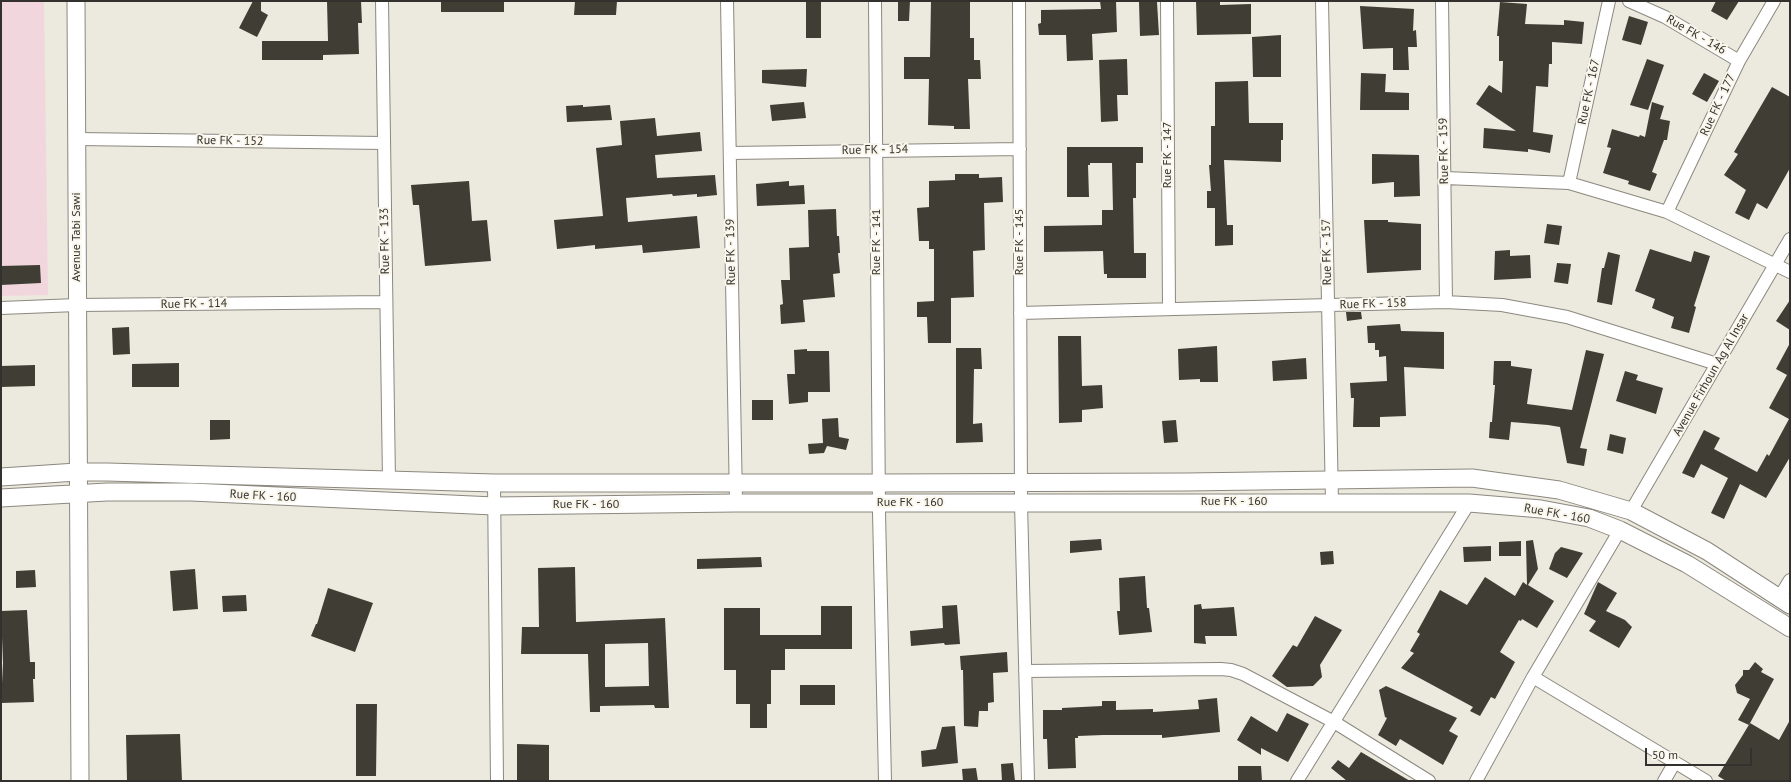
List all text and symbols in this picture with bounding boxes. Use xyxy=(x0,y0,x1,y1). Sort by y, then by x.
street label: Rue FK - 146 xyxy=(1664,12,1728,58)
street label: Rue FK - 167 xyxy=(1575,58,1603,126)
street label: Rue FK - 177 xyxy=(1697,72,1739,138)
street label: Rue FK - 159 xyxy=(1436,118,1452,184)
street label: Rue FK - 147 xyxy=(1161,122,1175,188)
street label: Rue FK - 152 xyxy=(197,133,263,149)
street label: Rue FK - 154 xyxy=(842,142,908,158)
street label: Avenue Tabi Sawi xyxy=(70,192,84,282)
street label: Rue FK - 133 xyxy=(377,208,393,274)
street label: Rue FK - 141 xyxy=(870,209,884,275)
street label: Rue FK - 145 xyxy=(1013,209,1027,275)
street label: Rue FK - 139 xyxy=(723,219,739,285)
street label: Rue FK - 157 xyxy=(1319,219,1335,285)
street label: Rue FK - 114 xyxy=(161,296,227,312)
street label: Rue FK - 158 xyxy=(1339,296,1407,312)
street label: Avenue Firhoun Ag Al Insar xyxy=(1670,311,1752,439)
street label: Rue FK - 160 xyxy=(229,487,297,505)
street label: Rue FK - 160 xyxy=(1201,495,1267,509)
street label: Rue FK - 160 xyxy=(877,496,943,510)
street label: Rue FK - 160 xyxy=(553,498,619,512)
street label: Rue FK - 160 xyxy=(1523,501,1591,527)
scale bar xyxy=(1647,740,1754,766)
text: 50 m xyxy=(1652,747,1678,762)

